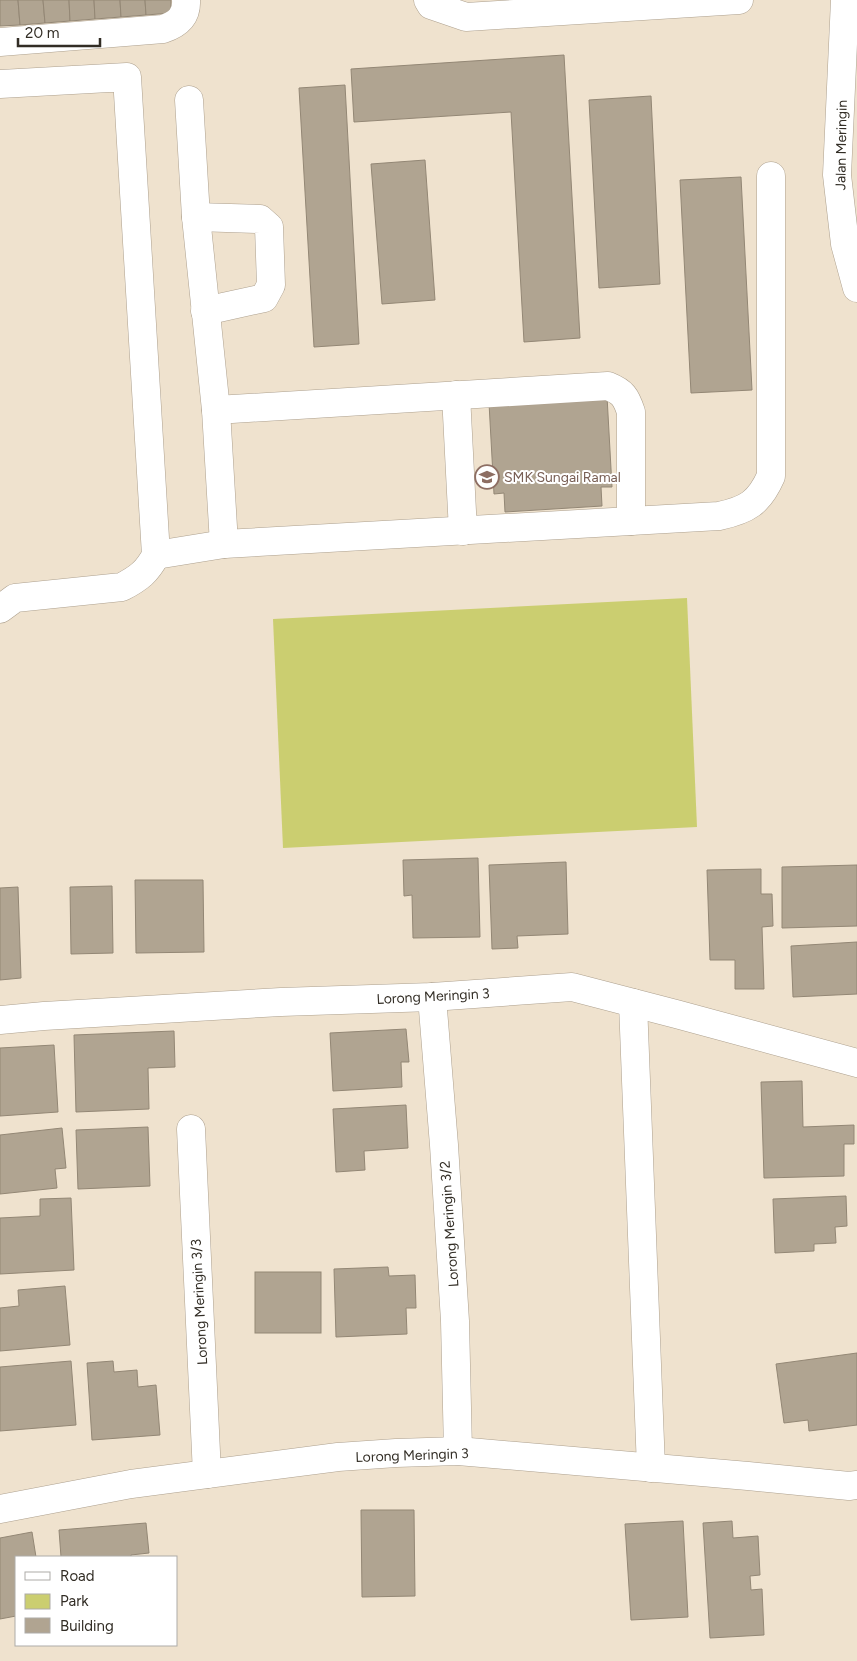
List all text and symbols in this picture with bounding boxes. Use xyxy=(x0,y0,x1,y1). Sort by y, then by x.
scale bar xyxy=(18,15,100,47)
text: 20 m xyxy=(25,24,59,42)
street label: Jalan Meringin xyxy=(832,99,851,190)
school or university icon: SMK Sungai Ramal xyxy=(474,464,500,490)
place label: SMK Sungai Ramal xyxy=(504,469,621,486)
street label: Lorong Meringin 3 xyxy=(376,985,490,1008)
street label: Lorong Meringin 3/2 xyxy=(437,1160,462,1288)
street label: Lorong Meringin 3/3 xyxy=(188,1238,211,1366)
street label: Lorong Meringin 3 xyxy=(355,1445,469,1466)
legend xyxy=(15,1556,178,1646)
text: Road xyxy=(60,1567,95,1585)
text: Park xyxy=(60,1592,89,1610)
text: Building xyxy=(60,1617,114,1635)

